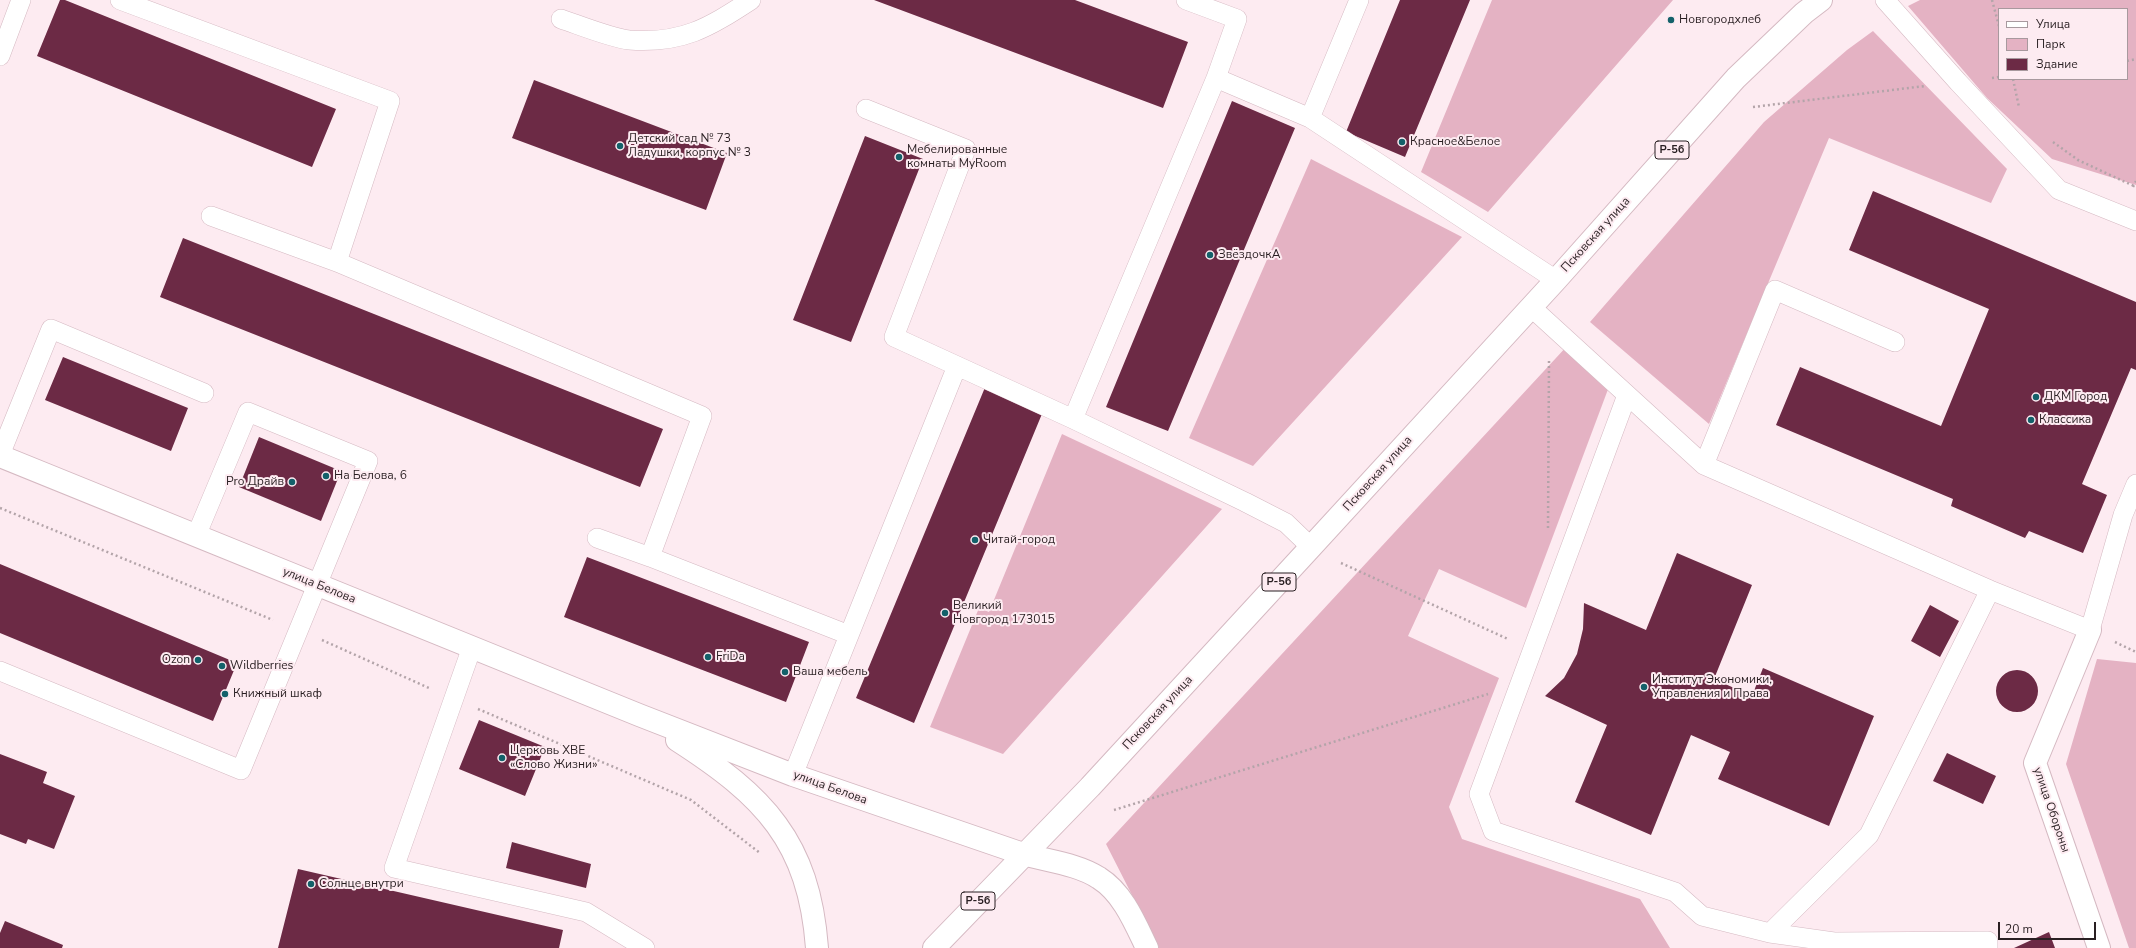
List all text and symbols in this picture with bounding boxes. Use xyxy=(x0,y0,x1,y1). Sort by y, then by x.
legend xyxy=(1998,8,2128,80)
place label: Новгородхлеб xyxy=(1679,13,1761,27)
marker: Новгородхлеб xyxy=(1666,15,1676,25)
text: Улица xyxy=(2036,16,2070,32)
text: Парк xyxy=(2036,36,2065,52)
text: Здание xyxy=(2036,56,2078,72)
place label: Детский сад № 73 Ладушки, корпус № 3 xyxy=(628,132,751,160)
place label: Красное&Белое xyxy=(1410,135,1500,149)
marker: Красное&Белое xyxy=(1397,137,1407,147)
marker: Детский сад № 73 Ладушки, корпус № 3 xyxy=(615,141,625,151)
road number: Р-56 xyxy=(1655,141,1689,159)
place label: Мебелированные комнаты MyRoom xyxy=(907,143,1007,171)
marker: Мебелированные комнаты MyRoom xyxy=(894,152,904,162)
street label: Псковская улица xyxy=(1559,195,1633,275)
place label: ЗвёздочкА xyxy=(1218,248,1280,262)
marker: ЗвёздочкА xyxy=(1205,250,1215,260)
place label: ДКМ Город xyxy=(2044,390,2107,404)
marker: ДКМ Город xyxy=(2031,392,2041,402)
place label: Классика xyxy=(2039,413,2091,427)
marker: Классика xyxy=(2026,415,2036,425)
street label: Псковская улица xyxy=(1341,434,1415,514)
place label: На Белова, 6 xyxy=(334,469,407,483)
marker: На Белова, 6 xyxy=(321,471,331,481)
place label: Pro Драйв xyxy=(226,475,284,489)
marker: Pro Драйв xyxy=(287,477,297,487)
place label: Читай-город xyxy=(983,533,1055,547)
marker: Читай-город xyxy=(970,535,980,545)
street label: улица Белова xyxy=(280,565,358,607)
road number: Р-56 xyxy=(1262,573,1296,591)
place label: Великий Новгород 173015 xyxy=(953,599,1055,627)
marker: Великий Новгород 173015 xyxy=(940,608,950,618)
place label: FriDa xyxy=(716,650,745,664)
marker: FriDa xyxy=(703,652,713,662)
place label: Ozon xyxy=(162,653,190,667)
marker: Ozon xyxy=(193,655,203,665)
place label: Wildberries xyxy=(230,659,293,673)
marker: Wildberries xyxy=(217,661,227,671)
place label: Ваша мебель xyxy=(793,665,868,679)
marker: Ваша мебель xyxy=(780,667,790,677)
street label: Псковская улица xyxy=(1120,673,1196,753)
place label: Институт Экономики, Управления и Права xyxy=(1652,673,1772,701)
marker: Институт Экономики, Управления и Права xyxy=(1639,682,1649,692)
place label: Книжный шкаф xyxy=(233,687,322,701)
marker: Книжный шкаф xyxy=(220,689,230,699)
place label: Церковь ХВЕ «Слово Жизни» xyxy=(510,744,597,772)
marker: Церковь ХВЕ «Слово Жизни» xyxy=(497,753,507,763)
street label: улица Обороны xyxy=(2030,766,2072,854)
street label: улица Белова xyxy=(791,768,869,808)
place label: Солнце внутри xyxy=(319,877,404,891)
marker: Солнце внутри xyxy=(306,879,316,889)
road number: Р-56 xyxy=(961,892,995,910)
scale bar xyxy=(2000,914,2098,940)
text: 20 m xyxy=(2005,921,2033,937)

